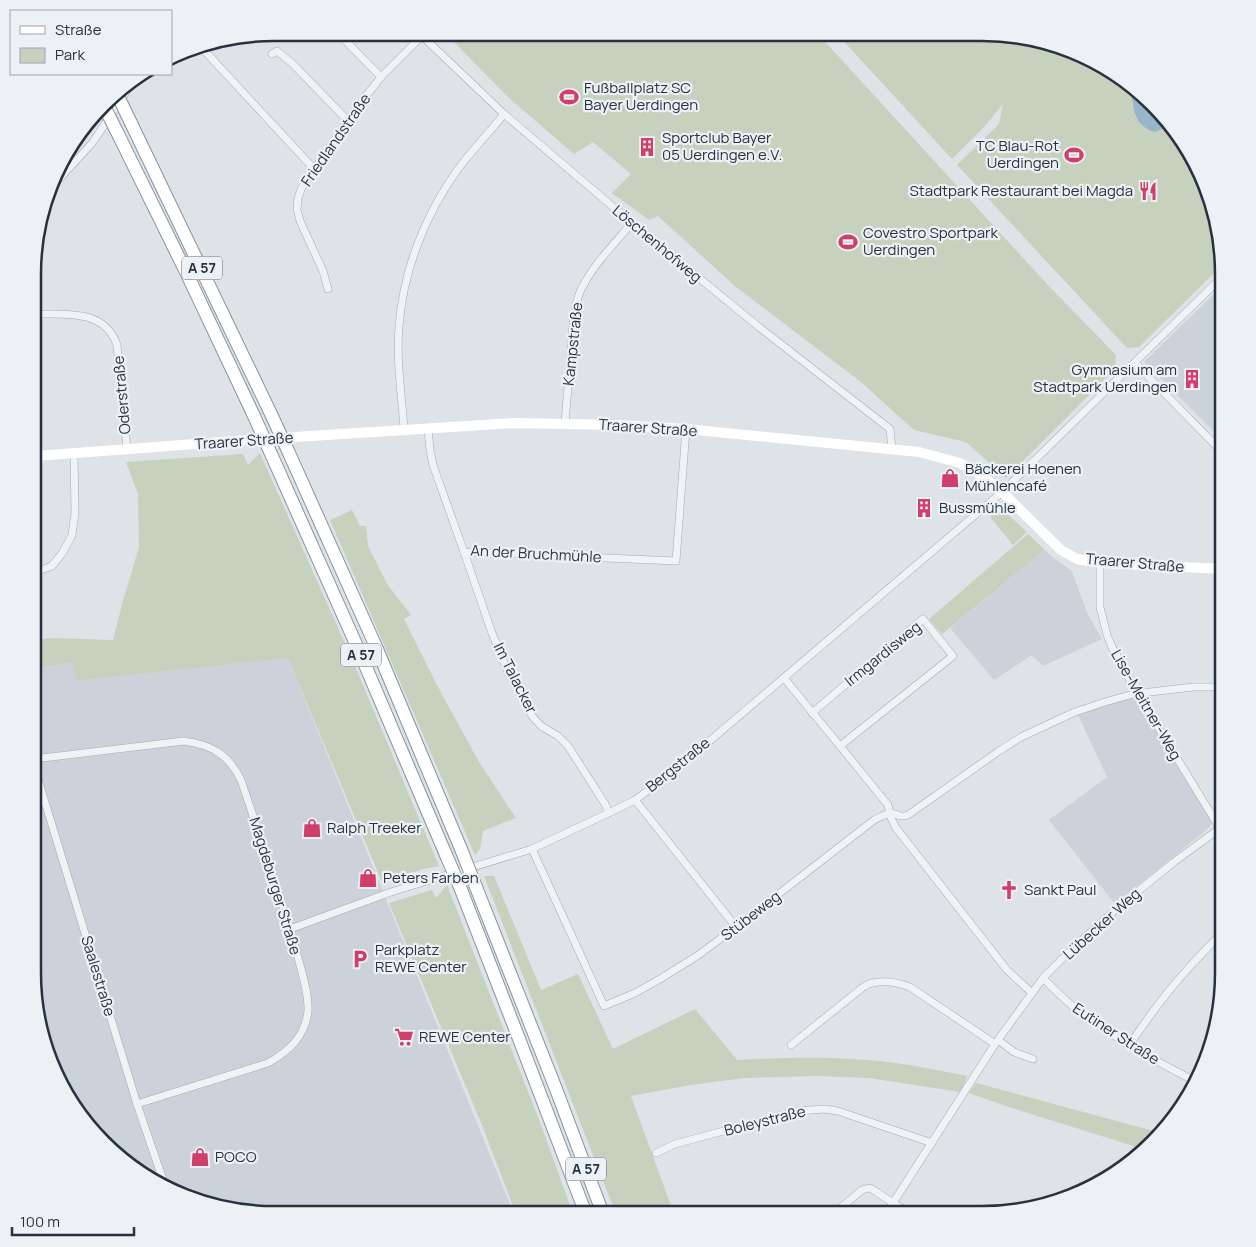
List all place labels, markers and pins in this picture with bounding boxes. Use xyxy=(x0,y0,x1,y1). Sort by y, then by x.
place label: Fußballplatz SC Bayer Uerdingen xyxy=(584,77,698,115)
sports icon: Fußballplatz SC Bayer Uerdingen xyxy=(558,86,580,108)
place label: Sportclub Bayer 05 Uerdingen e.V. xyxy=(662,127,782,165)
place label: TC Blau-Rot Uerdingen xyxy=(976,135,1059,173)
building icon: Sportclub Bayer 05 Uerdingen e.V. xyxy=(636,136,658,158)
sports icon: TC Blau-Rot Uerdingen xyxy=(1063,144,1085,166)
place label: Stadtpark Restaurant bei Magda xyxy=(910,180,1133,201)
restaurant icon: Stadtpark Restaurant bei Magda xyxy=(1137,180,1159,202)
place label: Covestro Sportpark Uerdingen xyxy=(863,222,998,260)
sports icon: Covestro Sportpark Uerdingen xyxy=(837,231,859,253)
place label: Gymnasium am Stadtpark Uerdingen xyxy=(1033,359,1177,397)
building icon: Gymnasium am Stadtpark Uerdingen xyxy=(1181,368,1203,390)
place label: Bäckerei Hoenen Mühlencafé xyxy=(965,458,1081,496)
shop icon: Bäckerei Hoenen Mühlencafé xyxy=(939,467,961,489)
building icon: Bussmühle xyxy=(913,497,935,519)
place label: Bussmühle xyxy=(939,497,1016,518)
shop icon: Ralph Treeker xyxy=(301,817,323,839)
place label: Ralph Treeker xyxy=(327,817,422,838)
shop icon: Peters Farben xyxy=(357,867,379,889)
place label: Peters Farben xyxy=(383,867,479,888)
church icon: Sankt Paul xyxy=(998,879,1020,901)
place label: Sankt Paul xyxy=(1024,879,1096,900)
place label: Parkplatz REWE Center xyxy=(375,939,467,977)
parking icon: Parkplatz REWE Center xyxy=(349,948,371,970)
supermarket icon: REWE Center xyxy=(393,1026,415,1048)
place label: REWE Center xyxy=(419,1026,511,1047)
shop icon: POCO xyxy=(189,1146,211,1168)
place label: POCO xyxy=(215,1146,257,1167)

